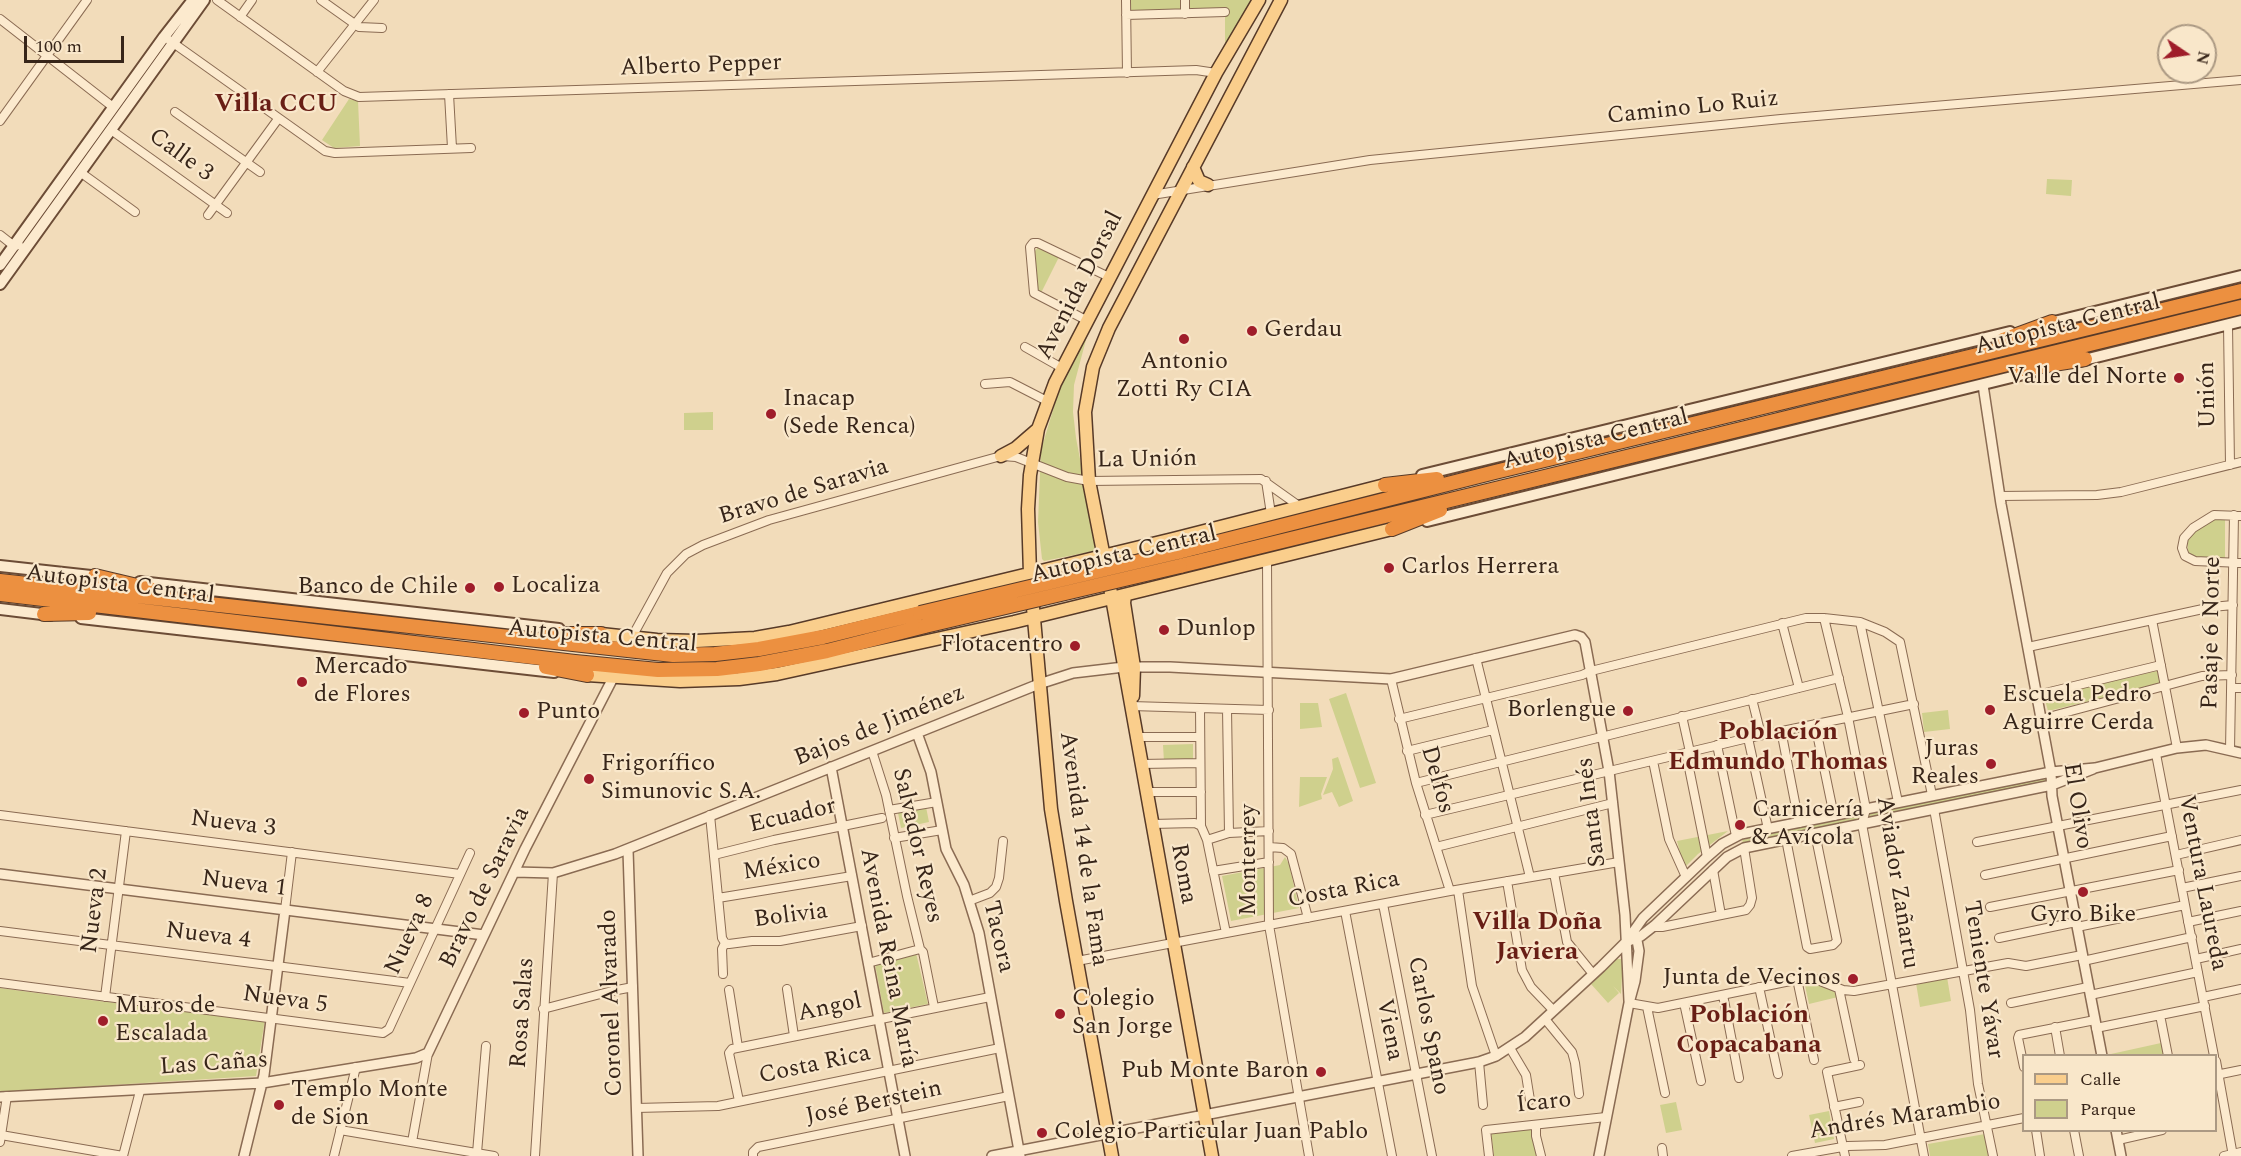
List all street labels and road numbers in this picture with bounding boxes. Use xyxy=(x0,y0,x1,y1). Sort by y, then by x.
street label: Alberto Pepper xyxy=(620,50,782,84)
street label: Camino Lo Ruiz xyxy=(1606,86,1780,132)
street label: Calle 3 xyxy=(142,123,218,189)
street label: Avenida Dorsal xyxy=(1031,207,1131,365)
street label: Autopista Central xyxy=(1972,289,2164,363)
street label: Unión xyxy=(2194,361,2224,429)
street label: Autopista Central xyxy=(1500,404,1692,478)
street label: La Unión xyxy=(1097,446,1197,476)
street label: Bravo de Saravia xyxy=(716,453,892,533)
street label: Autopista Central xyxy=(1028,521,1220,591)
street label: Pasaje 6 Norte xyxy=(2197,556,2229,710)
street label: Autopista Central xyxy=(24,560,216,612)
street label: Autopista Central xyxy=(506,615,698,661)
street label: Bajos de Jiménez xyxy=(790,680,970,774)
street label: Avenida 14 de la Fama xyxy=(1051,730,1113,968)
street label: Delfos xyxy=(1413,743,1459,817)
street label: Santa Inés xyxy=(1572,755,1614,869)
street label: El Olivo xyxy=(2055,761,2097,851)
street label: Salvador Reyes xyxy=(884,766,948,926)
street label: Ecuador xyxy=(747,793,839,841)
street label: Ventura Laureda xyxy=(2170,793,2232,973)
street label: Aviador Zañartu xyxy=(1868,795,1924,971)
street label: Bravo de Saravia xyxy=(434,803,538,973)
street label: Monterrey xyxy=(1236,804,1264,916)
street label: Nueva 3 xyxy=(189,805,277,845)
street label: Roma xyxy=(1163,841,1201,907)
street label: Avenida Reina María xyxy=(852,846,922,1070)
street label: México xyxy=(741,848,823,888)
street label: Nueva 1 xyxy=(200,865,288,905)
street label: Costa Rica xyxy=(1286,866,1402,916)
street label: Nueva 2 xyxy=(76,867,116,955)
street label: Nueva 8 xyxy=(380,890,442,980)
street label: Bolivia xyxy=(752,898,830,936)
street label: Tacora xyxy=(975,898,1019,976)
street label: Teniente Yávar xyxy=(1955,899,2009,1061)
street label: Coronel Alvarado xyxy=(595,909,631,1097)
street label: Nueva 4 xyxy=(164,917,252,957)
street label: Carlos Spano xyxy=(1399,954,1455,1098)
street label: Rosa Salas xyxy=(506,957,542,1069)
street label: Nueva 5 xyxy=(241,981,329,1021)
street label: Angol xyxy=(795,988,865,1030)
street label: Viena xyxy=(1368,997,1408,1063)
street label: Costa Rica xyxy=(757,1040,873,1092)
street label: Las Cañas xyxy=(159,1047,269,1083)
street label: José Berstein xyxy=(803,1075,945,1133)
street label: Ícaro xyxy=(1515,1087,1573,1121)
street label: Andrés Marambio xyxy=(1807,1089,2003,1147)

